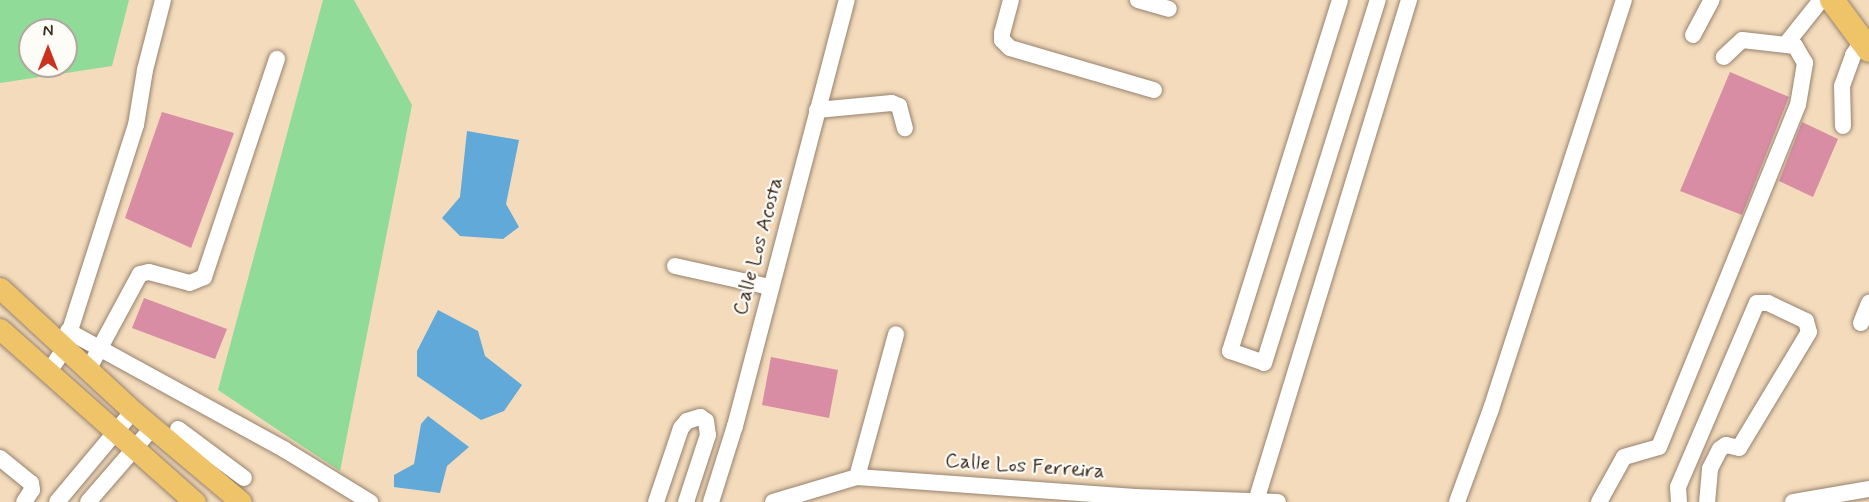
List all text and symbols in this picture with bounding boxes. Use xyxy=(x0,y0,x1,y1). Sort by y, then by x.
north arrow xyxy=(18,18,78,78)
text: N xyxy=(43,21,53,42)
street label: Calle Los Acosta xyxy=(727,174,789,318)
street label: Calle Los Ferreira xyxy=(944,448,1106,484)

